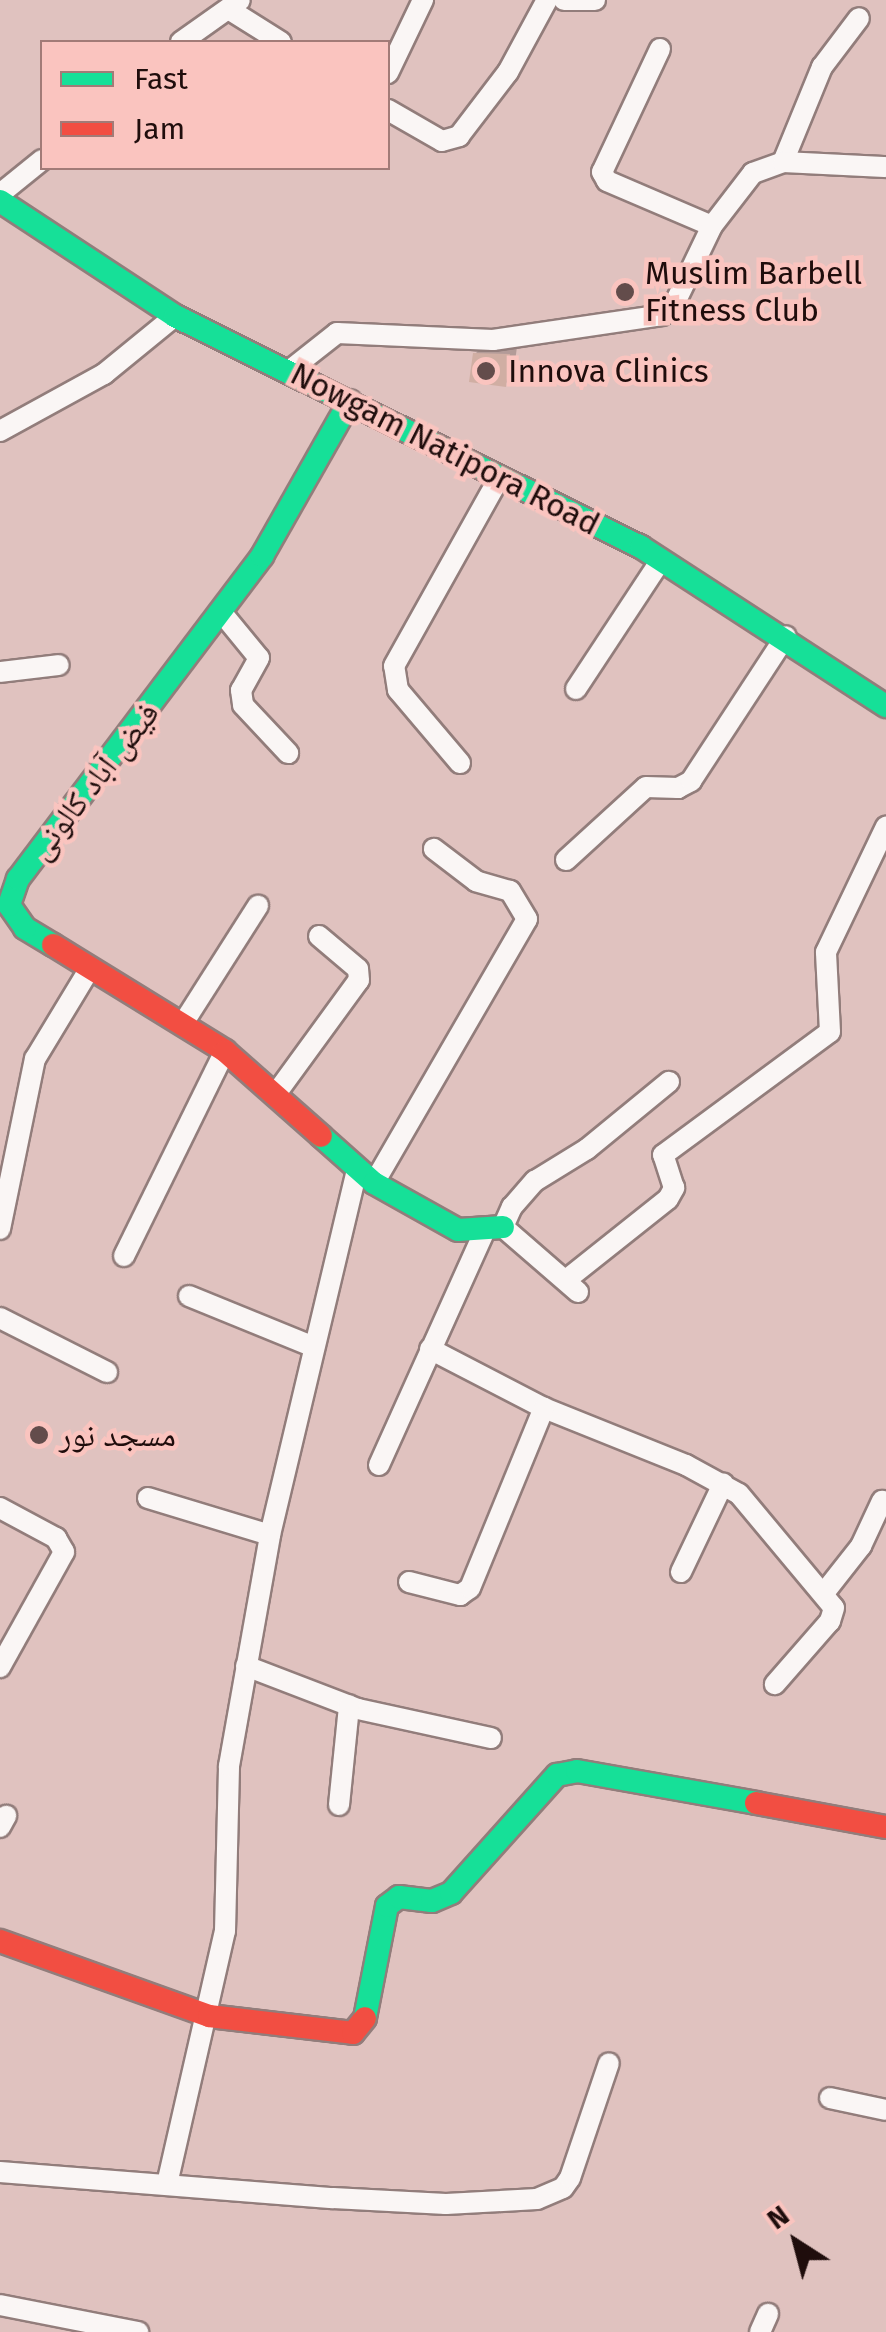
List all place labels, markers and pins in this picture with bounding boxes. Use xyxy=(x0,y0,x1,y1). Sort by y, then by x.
place label: Muslim Barbell Fitness Club xyxy=(645,255,862,330)
marker: Muslim Barbell Fitness Club xyxy=(614,281,636,303)
place label: Innova Clinics xyxy=(508,352,709,390)
marker: Innova Clinics xyxy=(473,358,499,384)
place label: مسجد نور xyxy=(59,1416,176,1454)
marker: مسجد نور xyxy=(28,1424,50,1446)

